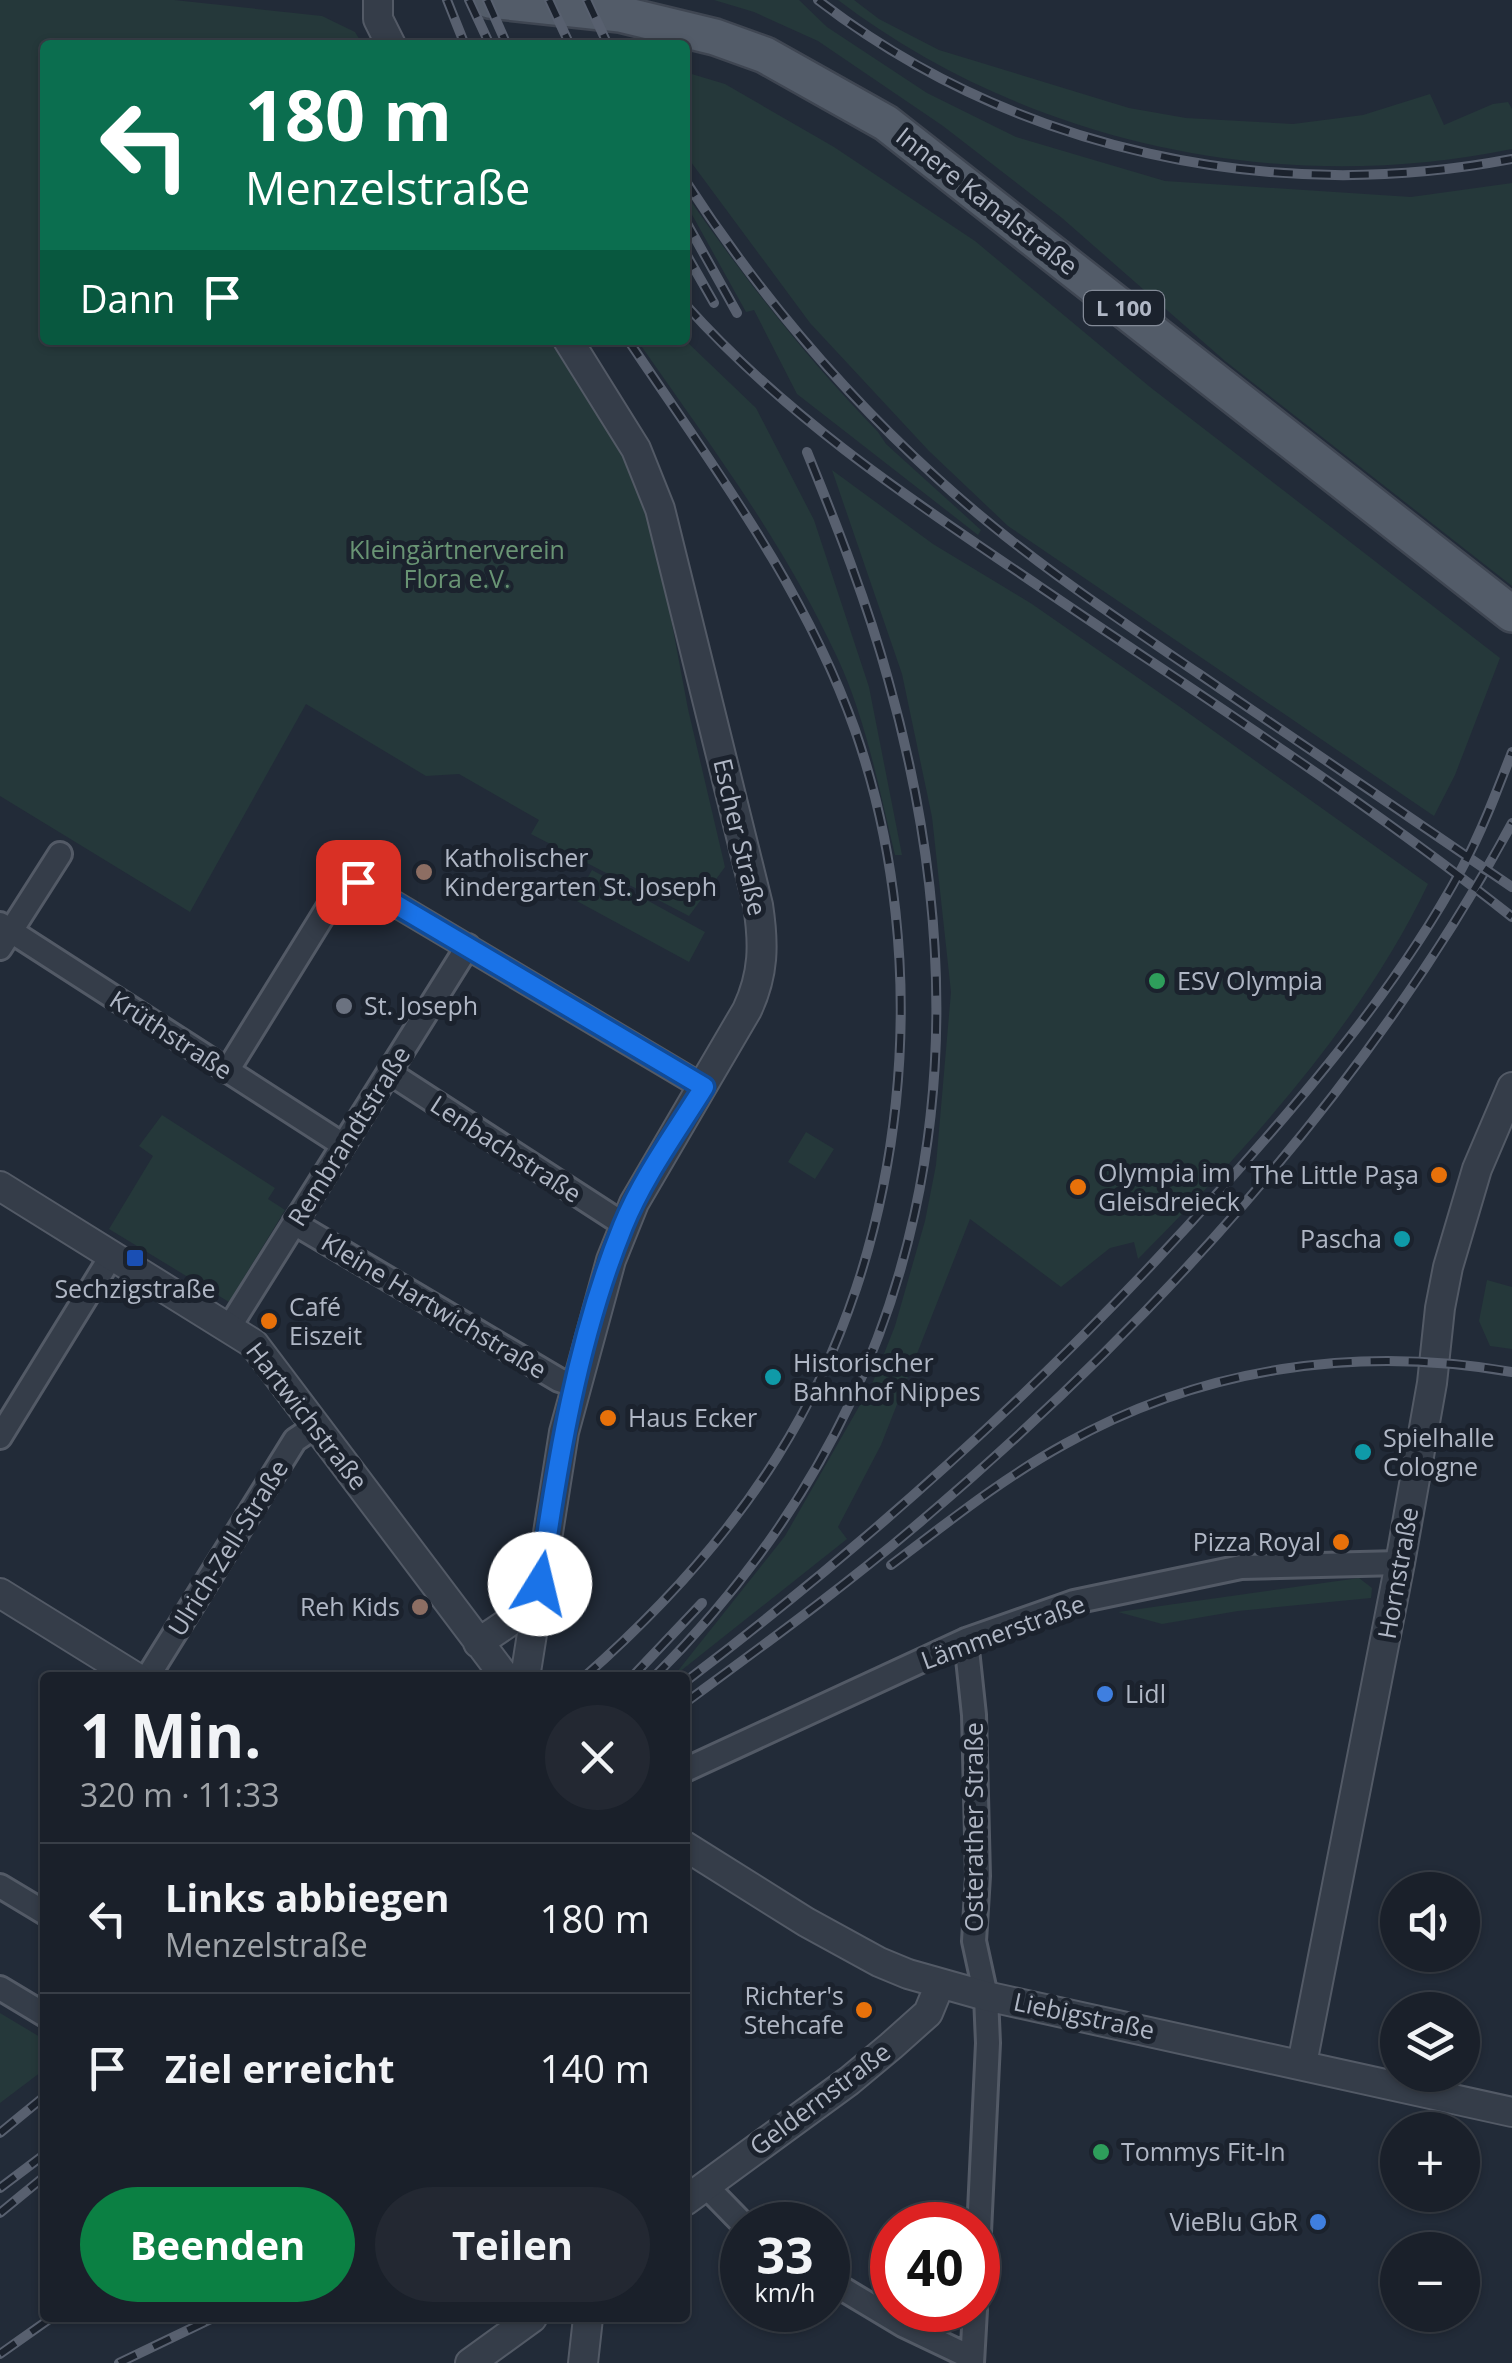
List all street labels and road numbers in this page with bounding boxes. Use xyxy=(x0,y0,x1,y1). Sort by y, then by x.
street label: Innere Kanalstraße xyxy=(890,119,1085,282)
road number: L 100 xyxy=(1084,291,1164,325)
street label: Escher Straße xyxy=(706,755,776,919)
street label: Krüthstraße xyxy=(104,982,239,1086)
street label: Rembrandtstraße xyxy=(279,1039,417,1232)
street label: Lenbachstraße xyxy=(425,1087,589,1210)
street label: Kleine Hartwichstraße xyxy=(316,1224,553,1386)
street label: Hartwichstraße xyxy=(239,1334,376,1496)
street label: Ulrich-Zell-Straße xyxy=(159,1453,295,1642)
street label: Hornstraße xyxy=(1369,1504,1425,1642)
street label: Lämmerstraße xyxy=(916,1586,1089,1676)
street label: Osterather Straße xyxy=(956,1722,990,1932)
street label: Liebigstraße xyxy=(1011,1984,1158,2047)
street label: Geldernstraße xyxy=(742,2034,897,2162)

